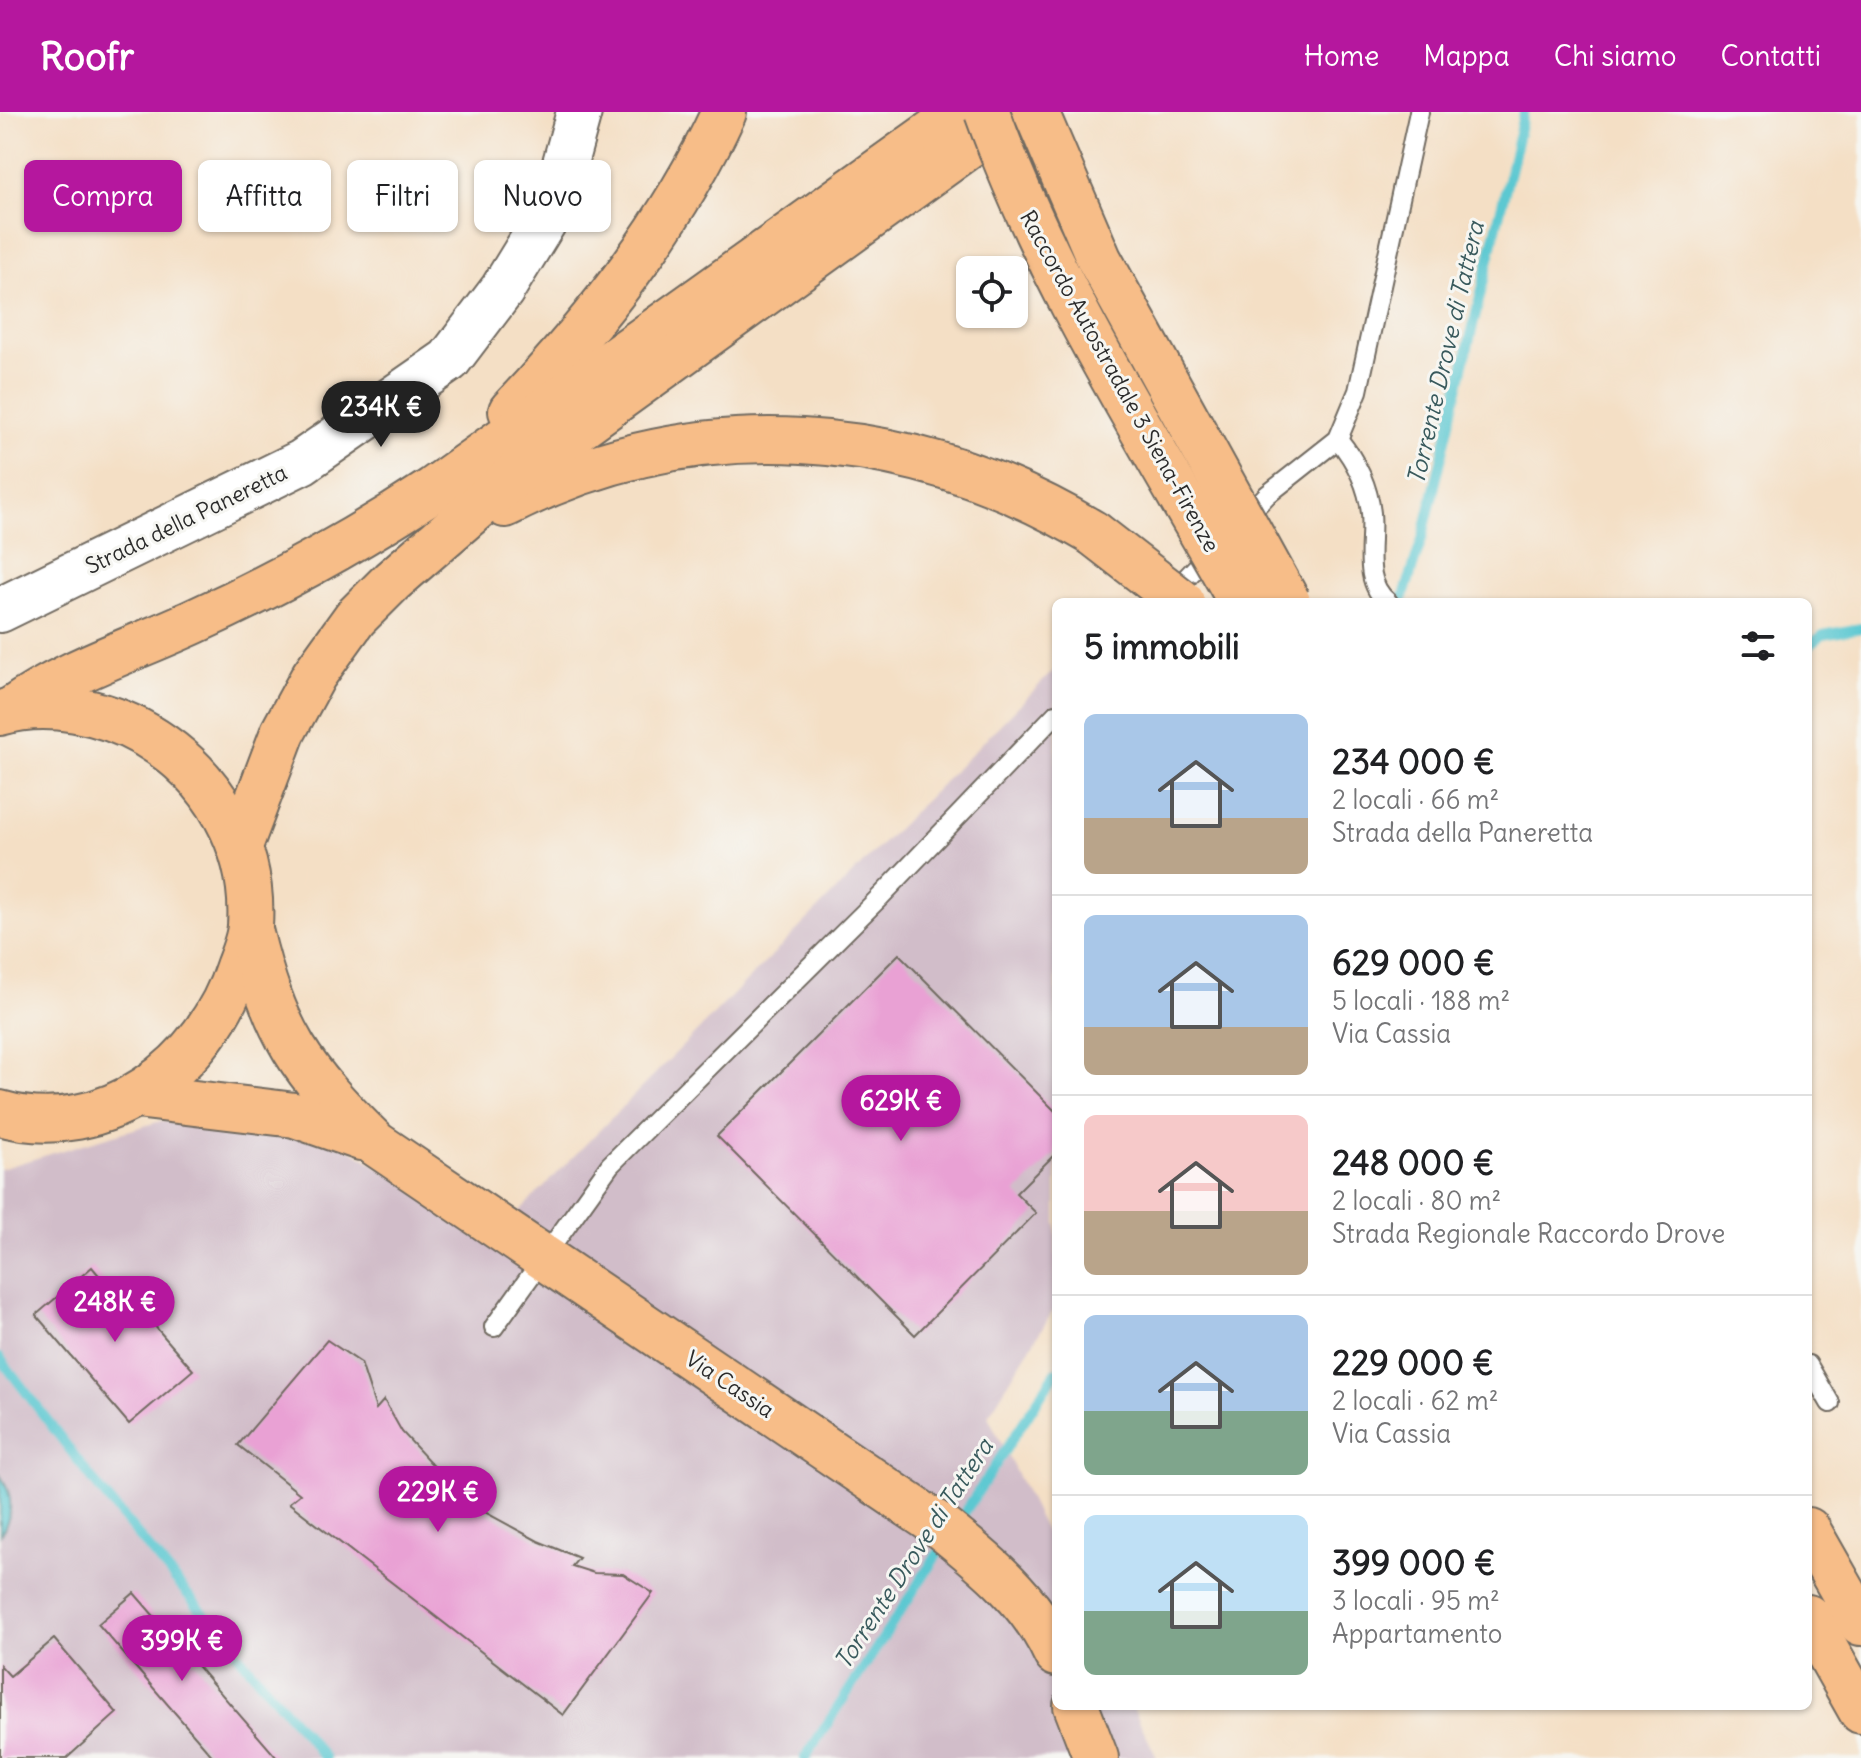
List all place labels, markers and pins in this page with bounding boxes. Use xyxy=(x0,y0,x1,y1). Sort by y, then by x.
pin: 234K € xyxy=(316,381,446,449)
pin: 629K € xyxy=(836,1075,966,1143)
pin: 248K € xyxy=(50,1276,180,1344)
pin: 229K € xyxy=(373,1466,503,1534)
pin: 399K € xyxy=(117,1615,247,1683)

